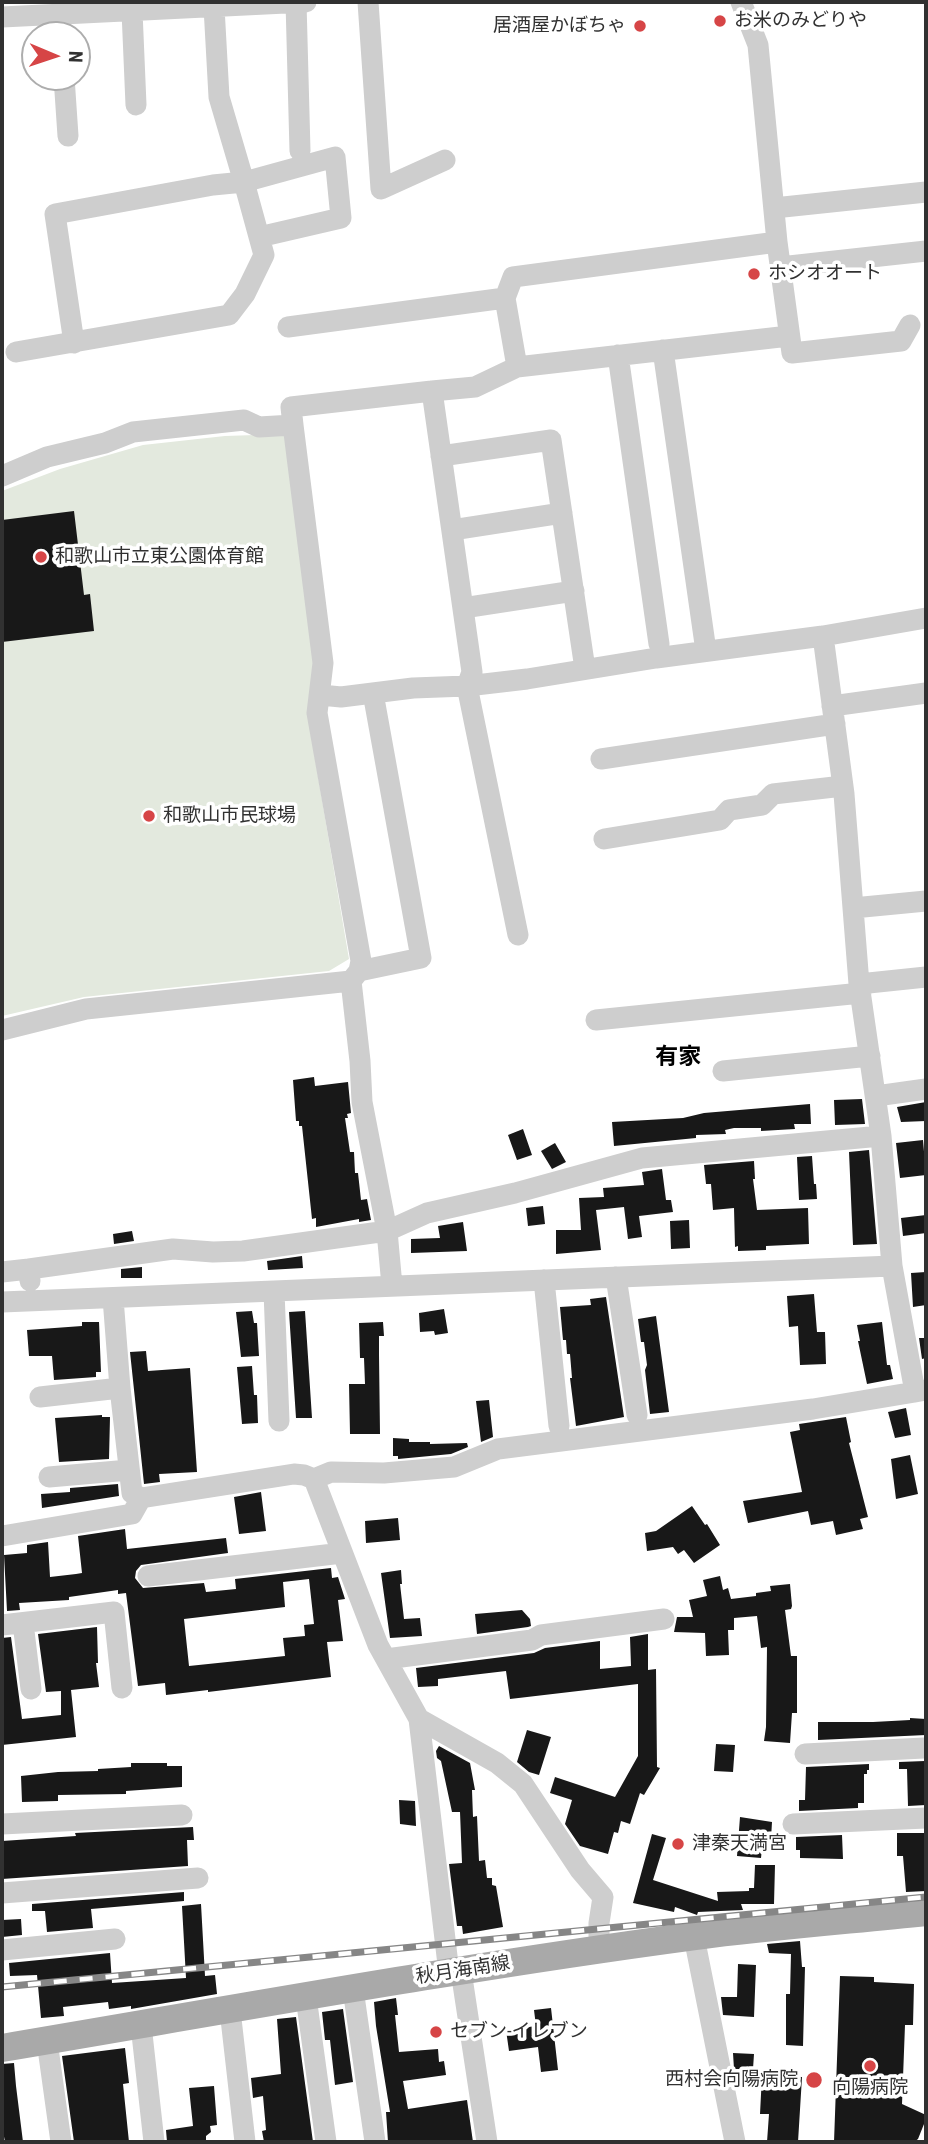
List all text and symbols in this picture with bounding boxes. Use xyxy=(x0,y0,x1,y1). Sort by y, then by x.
place label: お米のみどりや xyxy=(734,10,867,32)
marker: お米のみどりや xyxy=(712,13,728,29)
place label: 居酒屋かぼちゃ xyxy=(493,15,626,37)
marker: 居酒屋かぼちゃ xyxy=(632,18,648,34)
north arrow xyxy=(21,21,91,91)
text: N xyxy=(64,50,87,63)
place label: ホシオオート xyxy=(768,263,882,285)
marker: ホシオオート xyxy=(746,266,762,282)
place label: 和歌山市立東公園体育館 xyxy=(55,546,264,568)
marker: 和歌山市立東公園体育館 xyxy=(33,549,49,565)
place label: 和歌山市民球場 xyxy=(163,805,296,827)
marker: 和歌山市民球場 xyxy=(141,808,157,824)
district label: 有家 xyxy=(655,1044,701,1072)
place label: 津秦天満宮 xyxy=(692,1833,787,1855)
marker: 津秦天満宮 xyxy=(670,1836,686,1852)
street label: 秋月海南線 xyxy=(414,1952,512,1990)
place label: セブン-イレブン xyxy=(450,2021,588,2043)
marker: セブン-イレブン xyxy=(428,2024,444,2040)
marker: 向陽病院 xyxy=(862,2058,878,2074)
place label: 西村会向陽病院 xyxy=(665,2069,798,2091)
marker: 西村会向陽病院 xyxy=(804,2070,824,2090)
place label: 向陽病院 xyxy=(832,2077,908,2099)

